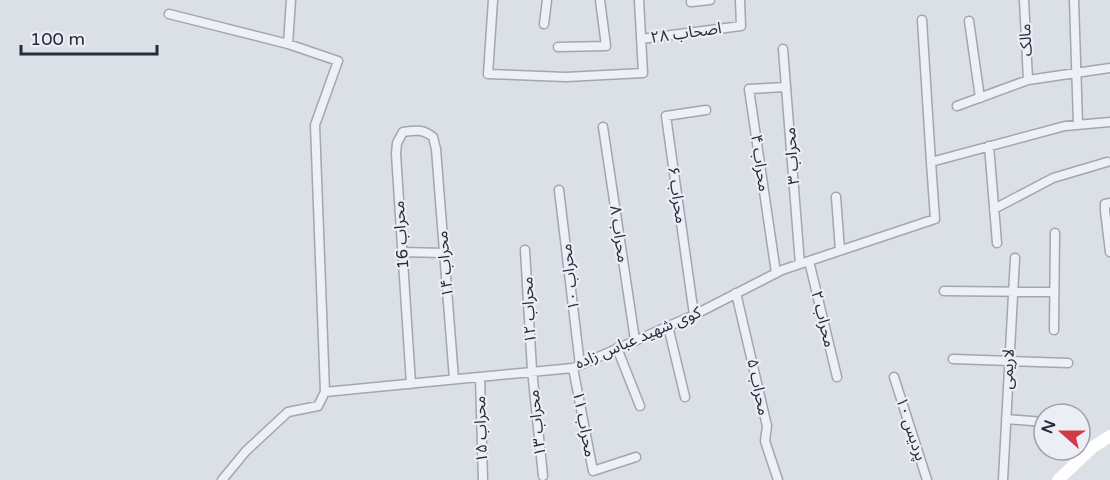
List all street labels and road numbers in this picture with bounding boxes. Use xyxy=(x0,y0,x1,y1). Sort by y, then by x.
street label: اصحاب ۲۸ xyxy=(649,18,723,48)
street label: مالک xyxy=(1015,23,1037,57)
street label: محراب ۳ xyxy=(780,127,804,185)
street label: محراب ۴ xyxy=(746,133,774,193)
street label: محراب ۶ xyxy=(663,165,691,225)
street label: محراب 16 xyxy=(389,200,413,270)
street label: محراب ۸ xyxy=(605,204,633,264)
street label: محراب ۱۴ xyxy=(432,230,458,298)
street label: محراب ۱۰ xyxy=(556,243,584,311)
street label: محراب ۱۲ xyxy=(517,276,541,344)
street label: محراب ۲ xyxy=(806,289,840,349)
street label: کوی شهید عباس زاده xyxy=(572,302,704,374)
street label: لاریمی xyxy=(997,348,1019,390)
street label: محراب ۵ xyxy=(742,357,774,417)
street label: محراب ۱۳ xyxy=(524,389,550,457)
street label: محراب ۱۱ xyxy=(568,389,600,459)
street label: محراب ۱۵ xyxy=(470,395,492,463)
street label: پردیس ۱۰ xyxy=(891,395,931,463)

